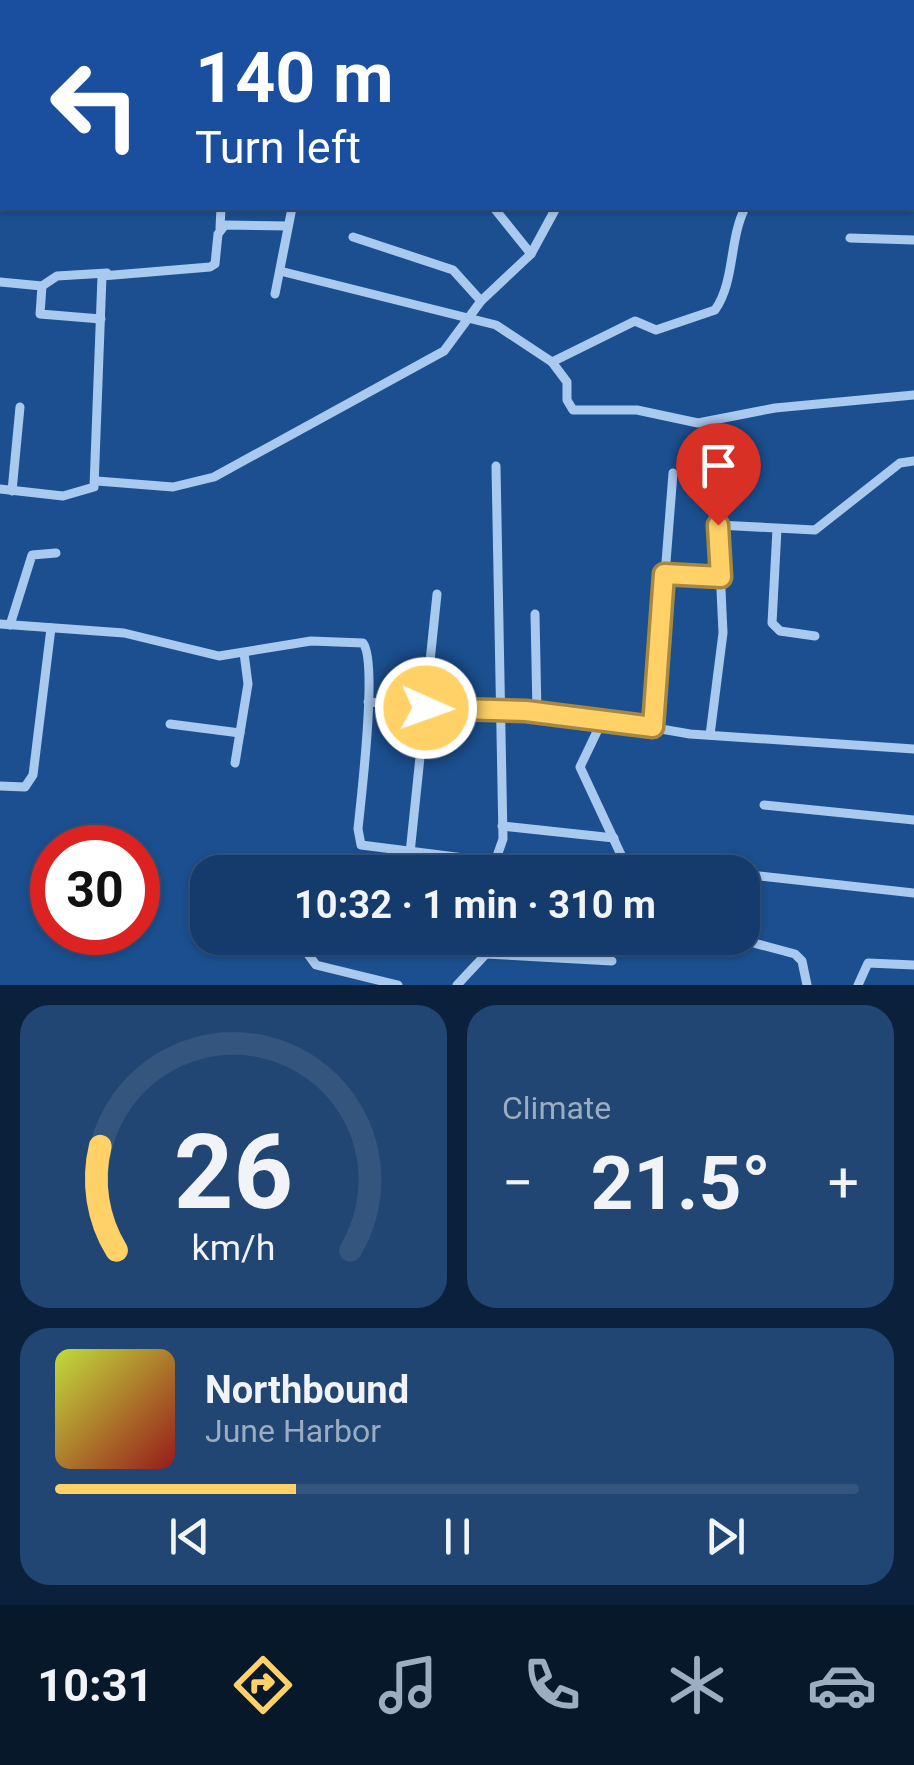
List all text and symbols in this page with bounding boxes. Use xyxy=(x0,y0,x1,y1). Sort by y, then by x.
text: 140 m xyxy=(195,37,394,119)
icon: left xyxy=(30,40,160,170)
text: Turn left xyxy=(195,121,361,174)
pin xyxy=(676,423,761,526)
icon: arrive xyxy=(691,438,746,493)
position arrow xyxy=(374,656,478,760)
speed limit sign: 30 xyxy=(30,825,160,955)
text: 10:32 · 1 min · 310 m xyxy=(294,883,656,927)
text: Climate xyxy=(502,1089,611,1127)
text: 26 xyxy=(174,1112,293,1233)
text: 21.5° xyxy=(591,1139,771,1227)
text: − xyxy=(502,1151,533,1215)
text: + xyxy=(828,1151,859,1215)
text: km/h xyxy=(192,1227,275,1269)
text: Northbound xyxy=(205,1368,409,1412)
text: June Harbor xyxy=(205,1412,381,1450)
icon: previous xyxy=(162,1509,217,1564)
icon: pause xyxy=(430,1509,485,1564)
icon: next xyxy=(698,1509,753,1564)
icon: directions xyxy=(228,1650,298,1720)
icon: music xyxy=(373,1650,443,1720)
icon: phone xyxy=(517,1650,587,1720)
icon: climate xyxy=(662,1650,732,1720)
icon: car xyxy=(807,1650,877,1720)
text: 10:31 xyxy=(37,1659,153,1712)

